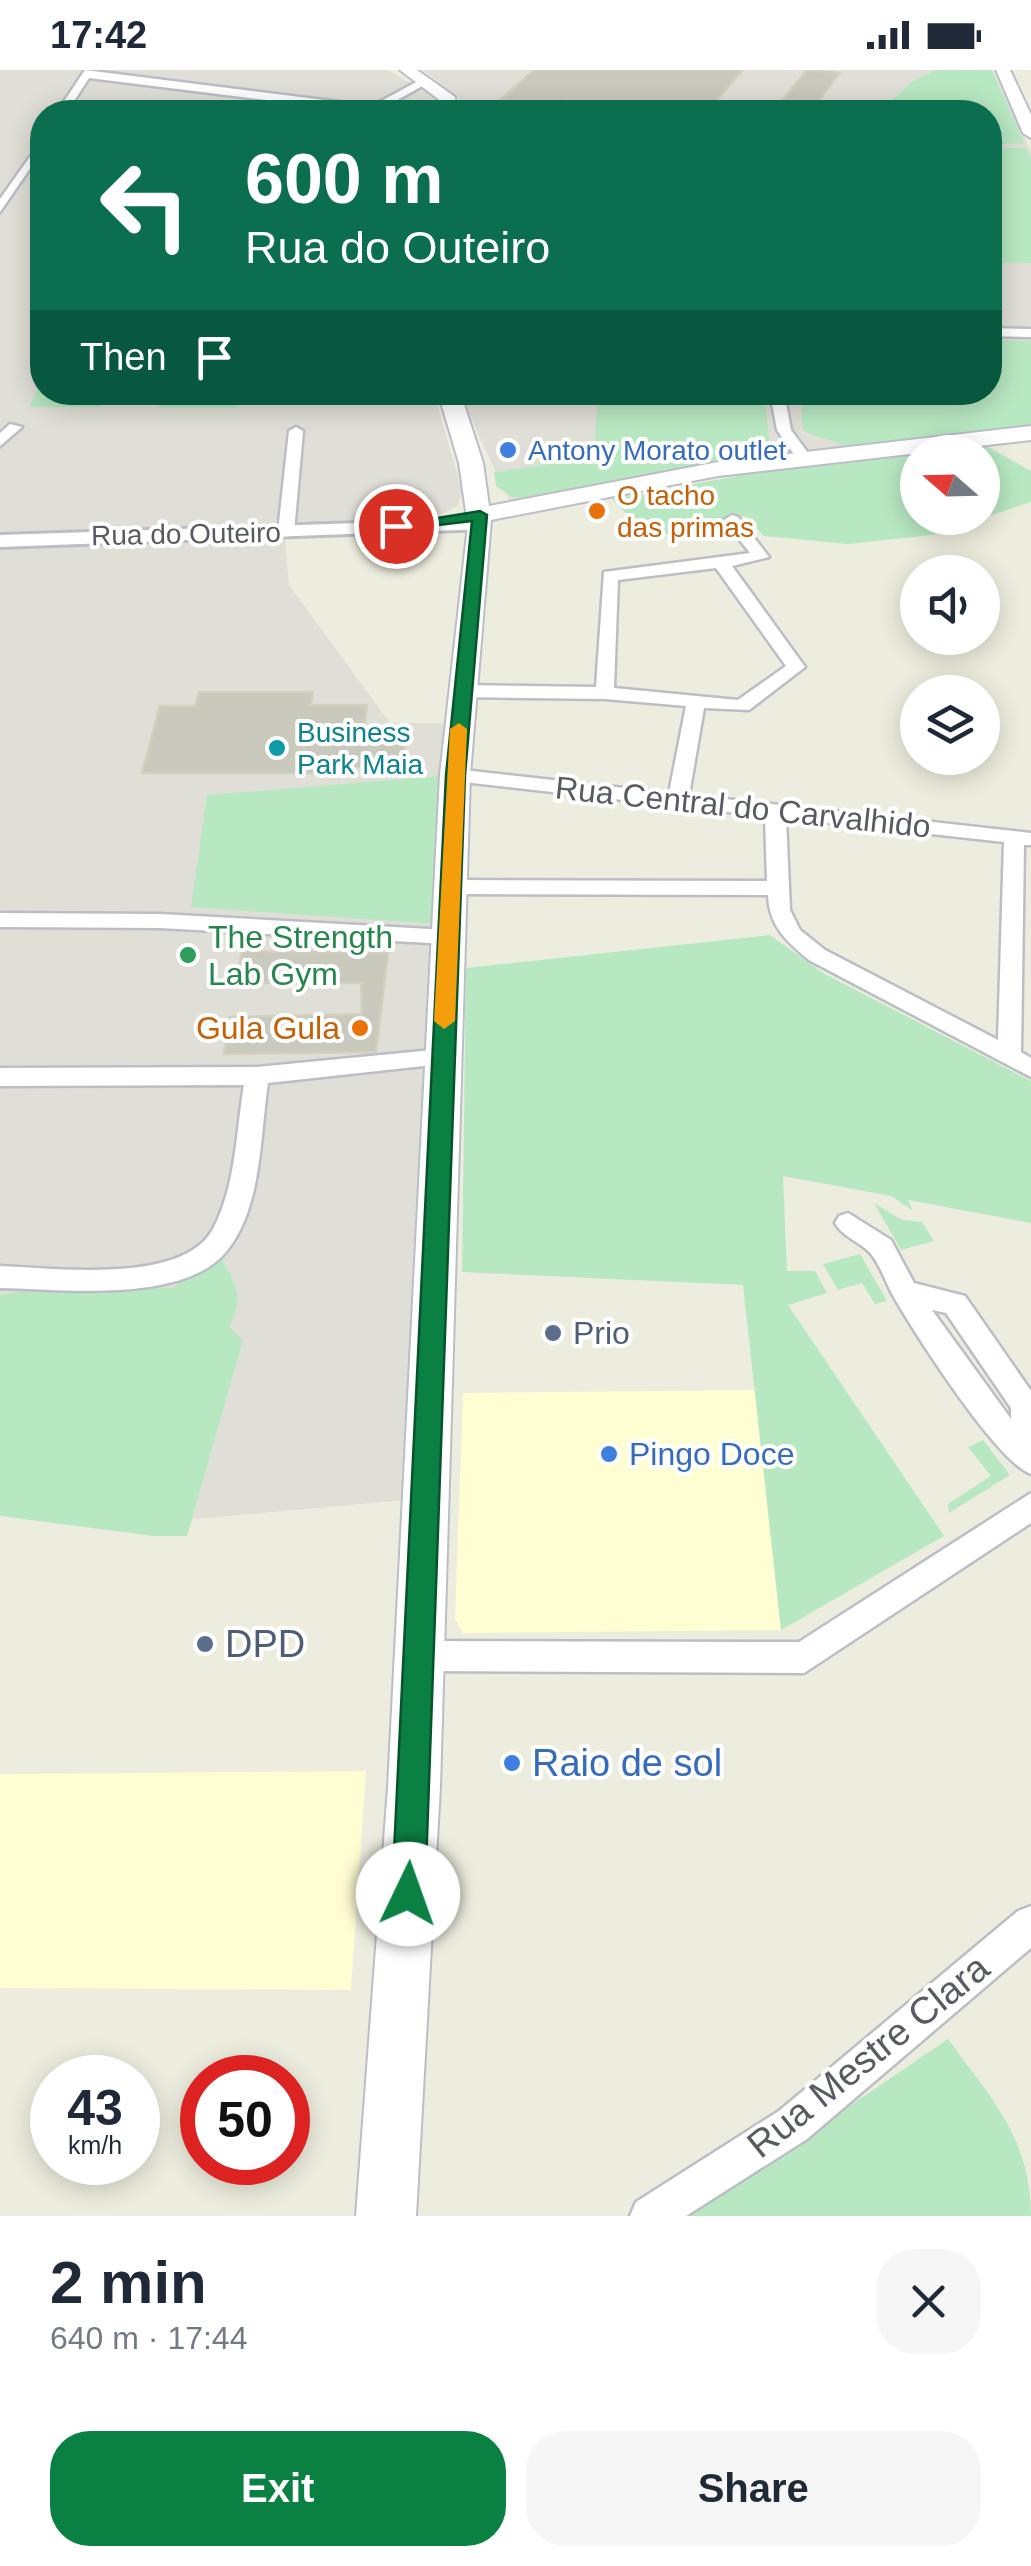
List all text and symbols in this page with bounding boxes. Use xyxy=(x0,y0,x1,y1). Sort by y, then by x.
text: 17:42 xyxy=(50,14,147,56)
icon: left xyxy=(80,140,210,270)
text: 600 m xyxy=(245,140,443,218)
text: Rua do Outeiro xyxy=(245,222,550,273)
icon: arrive xyxy=(187,330,242,385)
text: Then xyxy=(80,336,167,378)
place label: Antony Morato outlet xyxy=(528,435,787,466)
north arrow xyxy=(900,435,1000,535)
map controls xyxy=(900,435,1000,775)
marker: Antony Morato outlet xyxy=(497,439,519,461)
place label: O tacho das primas xyxy=(617,480,754,543)
pin xyxy=(354,484,439,569)
icon: arrive xyxy=(369,499,424,554)
marker: O tacho das primas xyxy=(586,500,608,522)
street label: Rua do Outeiro xyxy=(91,517,281,551)
button: sound xyxy=(900,555,1000,655)
button: layers xyxy=(900,675,1000,775)
place label: Business Park Maia xyxy=(297,717,423,780)
marker: Business Park Maia xyxy=(266,737,288,759)
street label: Rua Central do Carvalhido xyxy=(554,769,932,845)
place label: The Strength Lab Gym xyxy=(208,919,393,992)
marker: The Strength Lab Gym xyxy=(177,944,199,966)
place label: Gula Gula xyxy=(196,1010,340,1046)
marker: Gula Gula xyxy=(349,1017,371,1039)
place label: Prio xyxy=(573,1315,630,1351)
marker: Prio xyxy=(542,1322,564,1344)
place label: Pingo Doce xyxy=(629,1436,794,1472)
marker: Pingo Doce xyxy=(598,1443,620,1465)
place label: DPD xyxy=(225,1623,305,1665)
marker: DPD xyxy=(194,1633,216,1655)
place label: Raio de sol xyxy=(532,1742,722,1784)
marker: Raio de sol xyxy=(501,1752,523,1774)
position arrow xyxy=(356,1842,460,1946)
street label: Rua Mestre Clara xyxy=(739,1945,998,2166)
speed limit sign: 50 xyxy=(180,2055,310,2185)
text: 43 xyxy=(67,2080,123,2136)
text: km/h xyxy=(68,2131,122,2159)
text: 2 min xyxy=(50,2249,207,2316)
button: close xyxy=(876,2249,981,2354)
text: 640 m · 17:44 xyxy=(50,2320,247,2356)
button: Exit xyxy=(50,2431,506,2546)
button: Share xyxy=(526,2431,981,2546)

